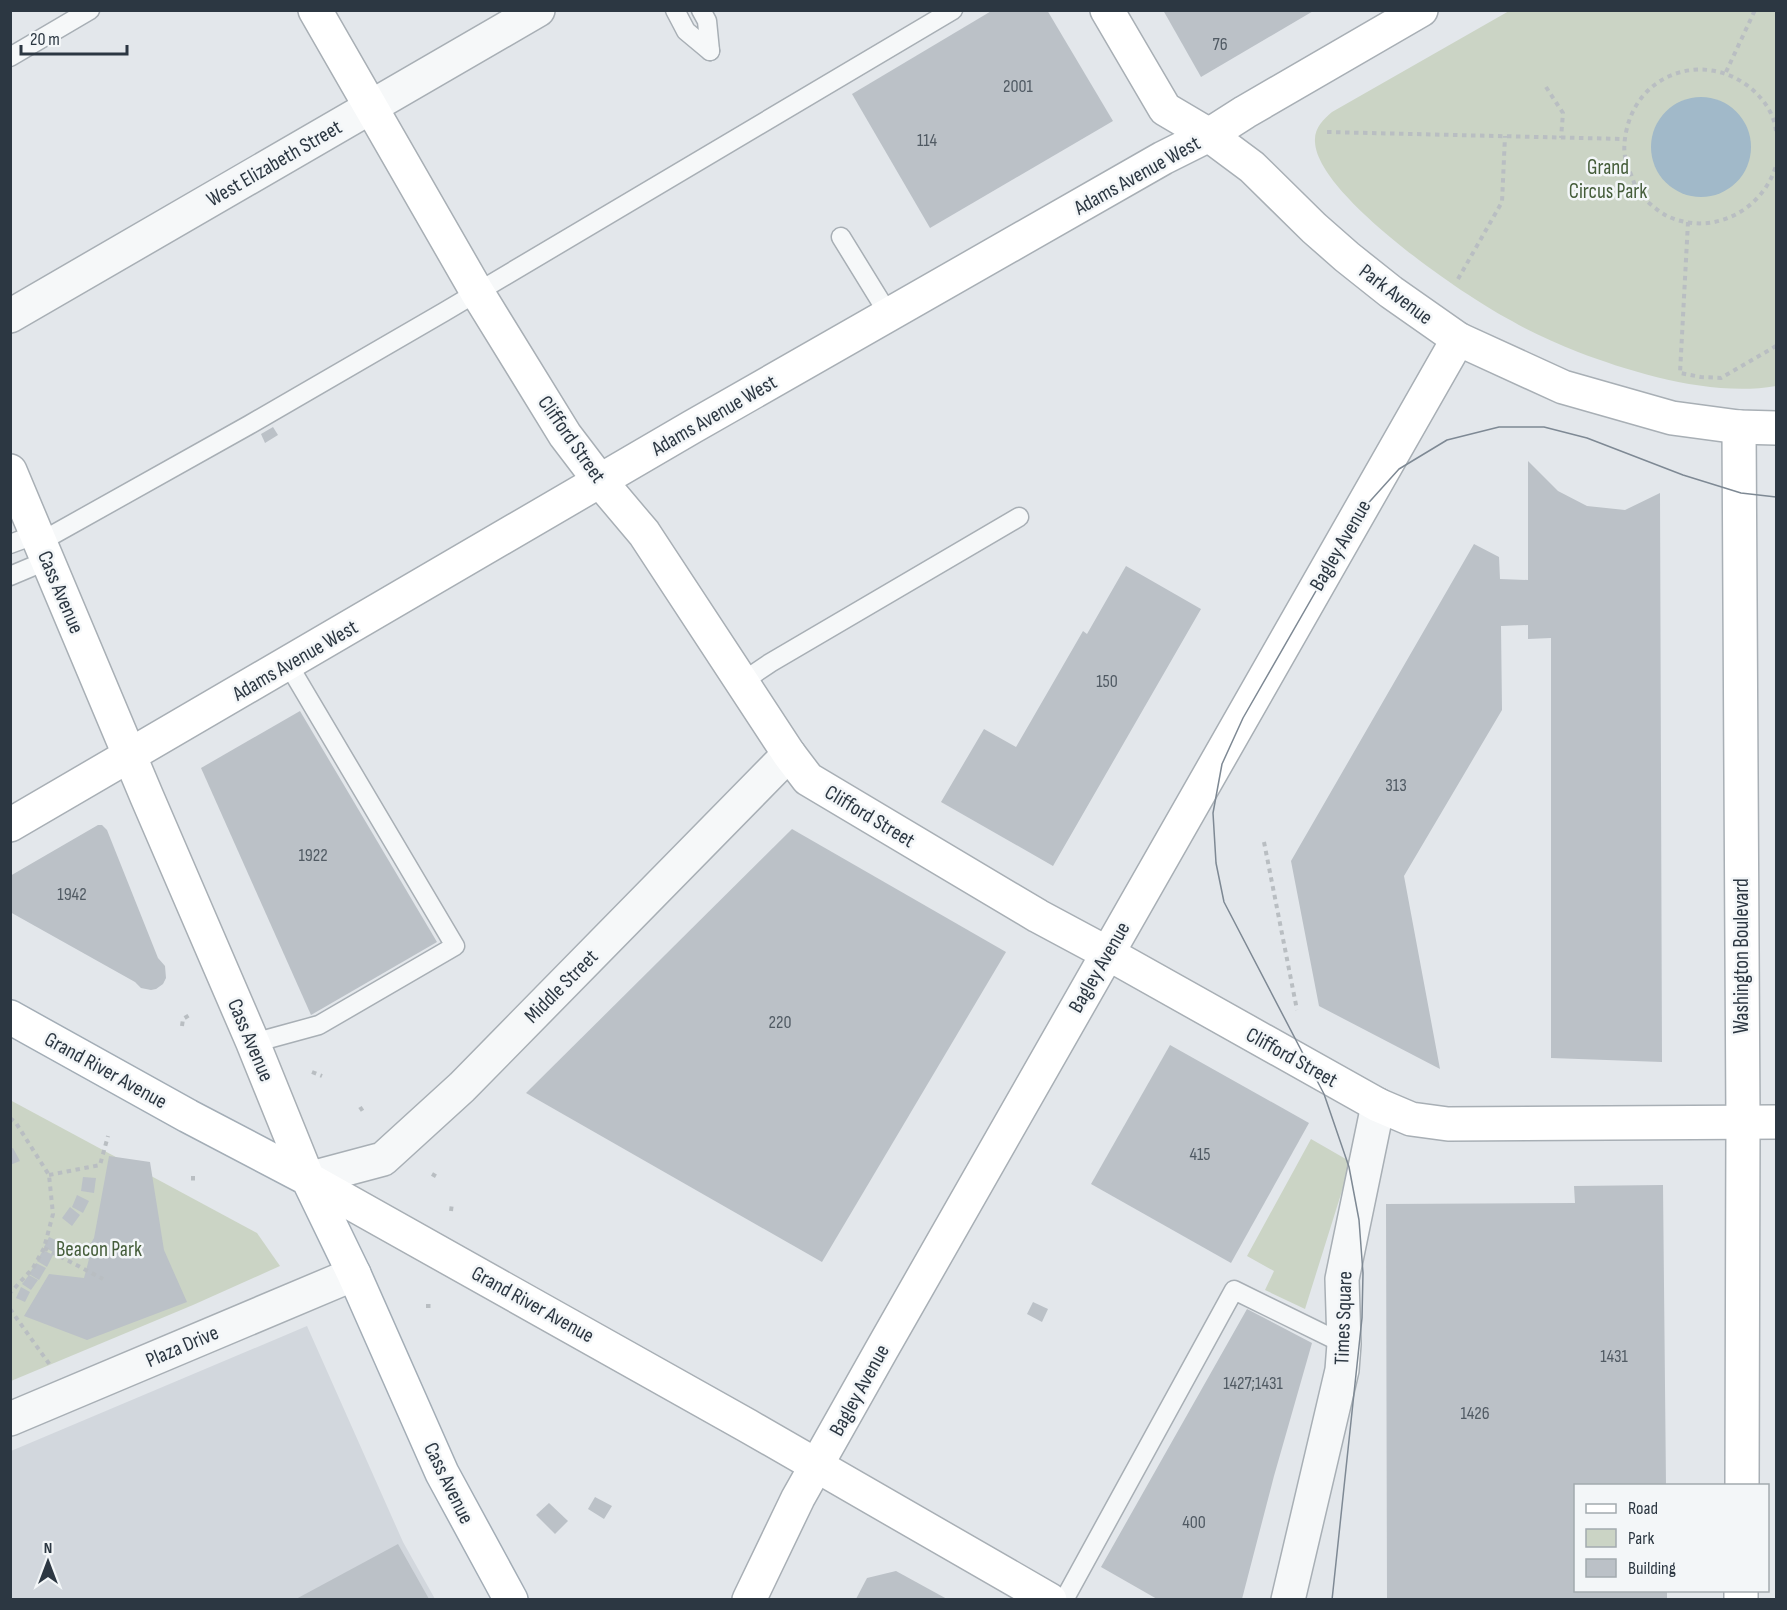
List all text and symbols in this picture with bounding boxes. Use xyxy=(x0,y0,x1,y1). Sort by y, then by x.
scale bar xyxy=(21,18,128,56)
text: 20 m xyxy=(30,29,60,50)
house number: 76 xyxy=(1212,34,1228,55)
house number: 2001 xyxy=(1003,76,1034,97)
street label: West Elizabeth Street xyxy=(202,115,346,212)
house number: 114 xyxy=(917,130,938,151)
street label: Adams Avenue West xyxy=(1069,130,1205,221)
park label: Grand Circus Park xyxy=(1569,155,1647,204)
street label: Park Avenue xyxy=(1354,259,1437,330)
street label: Adams Avenue West xyxy=(646,370,781,462)
street label: Clifford Street xyxy=(532,391,611,488)
street label: Bagley Avenue xyxy=(1304,495,1376,595)
street label: Cass Avenue xyxy=(32,547,89,637)
street label: Adams Avenue West xyxy=(227,615,362,707)
house number: 150 xyxy=(1096,671,1118,692)
house number: 313 xyxy=(1385,775,1407,796)
street label: Clifford Street xyxy=(820,780,919,853)
house number: 1922 xyxy=(298,845,328,866)
street label: Washington Boulevard xyxy=(1729,878,1754,1034)
house number: 1942 xyxy=(57,884,87,905)
street label: Bagley Avenue xyxy=(1063,917,1135,1017)
street label: Middle Street xyxy=(519,944,603,1028)
street label: Cass Avenue xyxy=(222,995,279,1085)
house number: 220 xyxy=(769,1012,791,1033)
street label: Clifford Street xyxy=(1242,1022,1342,1093)
street label: Grand River Avenue xyxy=(40,1027,171,1114)
house number: 415 xyxy=(1189,1144,1211,1165)
park label: Beacon Park xyxy=(56,1237,142,1262)
street label: Grand River Avenue xyxy=(467,1261,598,1348)
street label: Times Square xyxy=(1329,1271,1358,1365)
street label: Plaza Drive xyxy=(142,1320,222,1373)
street label: Bagley Avenue xyxy=(824,1340,895,1440)
house number: 1431 xyxy=(1600,1346,1629,1367)
house number: 1427;1431 xyxy=(1223,1373,1284,1394)
house number: 1426 xyxy=(1460,1403,1490,1424)
street label: Cass Avenue xyxy=(418,1438,479,1528)
legend xyxy=(1574,1484,1769,1592)
text: Road xyxy=(1628,1498,1658,1519)
house number: 400 xyxy=(1182,1512,1206,1533)
text: Park xyxy=(1628,1528,1654,1549)
north arrow xyxy=(18,1532,78,1592)
text: N xyxy=(44,1539,52,1558)
text: Building xyxy=(1628,1558,1676,1579)

